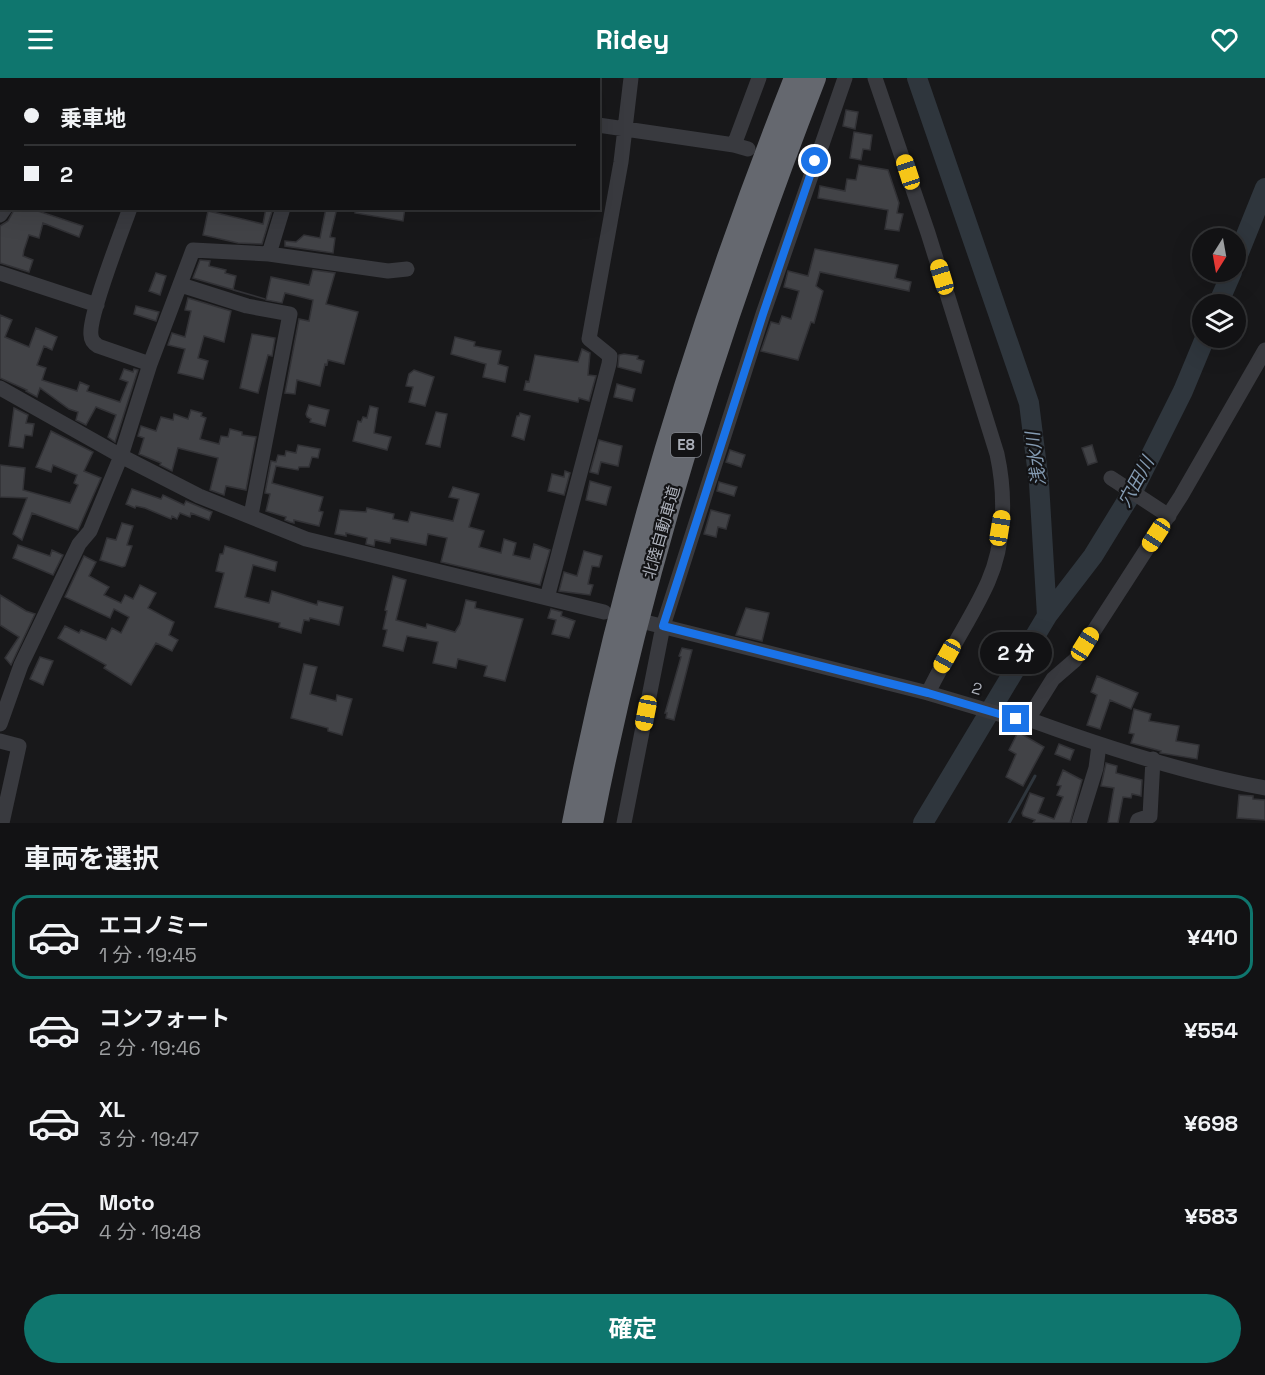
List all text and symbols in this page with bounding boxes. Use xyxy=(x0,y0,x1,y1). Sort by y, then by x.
text: Ridey xyxy=(596,22,669,57)
icon: menu xyxy=(24,23,57,56)
icon: heart xyxy=(1208,23,1241,56)
text: 乗車地 xyxy=(60,104,126,132)
route start xyxy=(801,147,828,174)
car xyxy=(894,152,922,192)
text: 2 xyxy=(60,160,73,188)
north arrow xyxy=(1192,228,1246,282)
map controls xyxy=(1192,228,1246,348)
car xyxy=(928,257,956,297)
button: layers xyxy=(1192,294,1246,348)
water label: 浅水川 xyxy=(1021,429,1050,487)
road number: E8 xyxy=(671,433,701,457)
water label: 穴田川 xyxy=(1112,451,1160,511)
street label: 北陸自動車道 xyxy=(638,483,685,581)
car xyxy=(988,509,1012,547)
car xyxy=(1139,515,1173,555)
car xyxy=(1068,624,1102,664)
callout: 2 分 xyxy=(980,632,1052,674)
car xyxy=(930,636,964,676)
text: 2 分 xyxy=(998,640,1034,666)
street label: 2 xyxy=(969,677,984,700)
car xyxy=(634,694,658,732)
route end xyxy=(1002,705,1029,732)
text: 車両を選択 xyxy=(24,841,159,876)
icon: car xyxy=(27,910,81,964)
text: エコノミー xyxy=(99,911,209,939)
text: ¥410 xyxy=(1187,923,1238,951)
text: 1 分 · 19:45 xyxy=(99,942,197,968)
icon: car xyxy=(27,1003,81,1057)
text: コンフォート xyxy=(99,1004,230,1032)
text: ¥554 xyxy=(1184,1016,1238,1044)
text: 2 分 · 19:46 xyxy=(99,1035,201,1061)
text: XL xyxy=(99,1095,125,1123)
icon: car xyxy=(27,1096,81,1150)
text: ¥698 xyxy=(1184,1109,1238,1137)
text: 3 分 · 19:47 xyxy=(99,1126,199,1152)
text: Moto xyxy=(99,1188,155,1216)
icon: car xyxy=(27,1189,81,1243)
text: ¥583 xyxy=(1185,1202,1238,1230)
text: 4 分 · 19:48 xyxy=(99,1219,201,1245)
button: 確定 xyxy=(24,1294,1241,1363)

